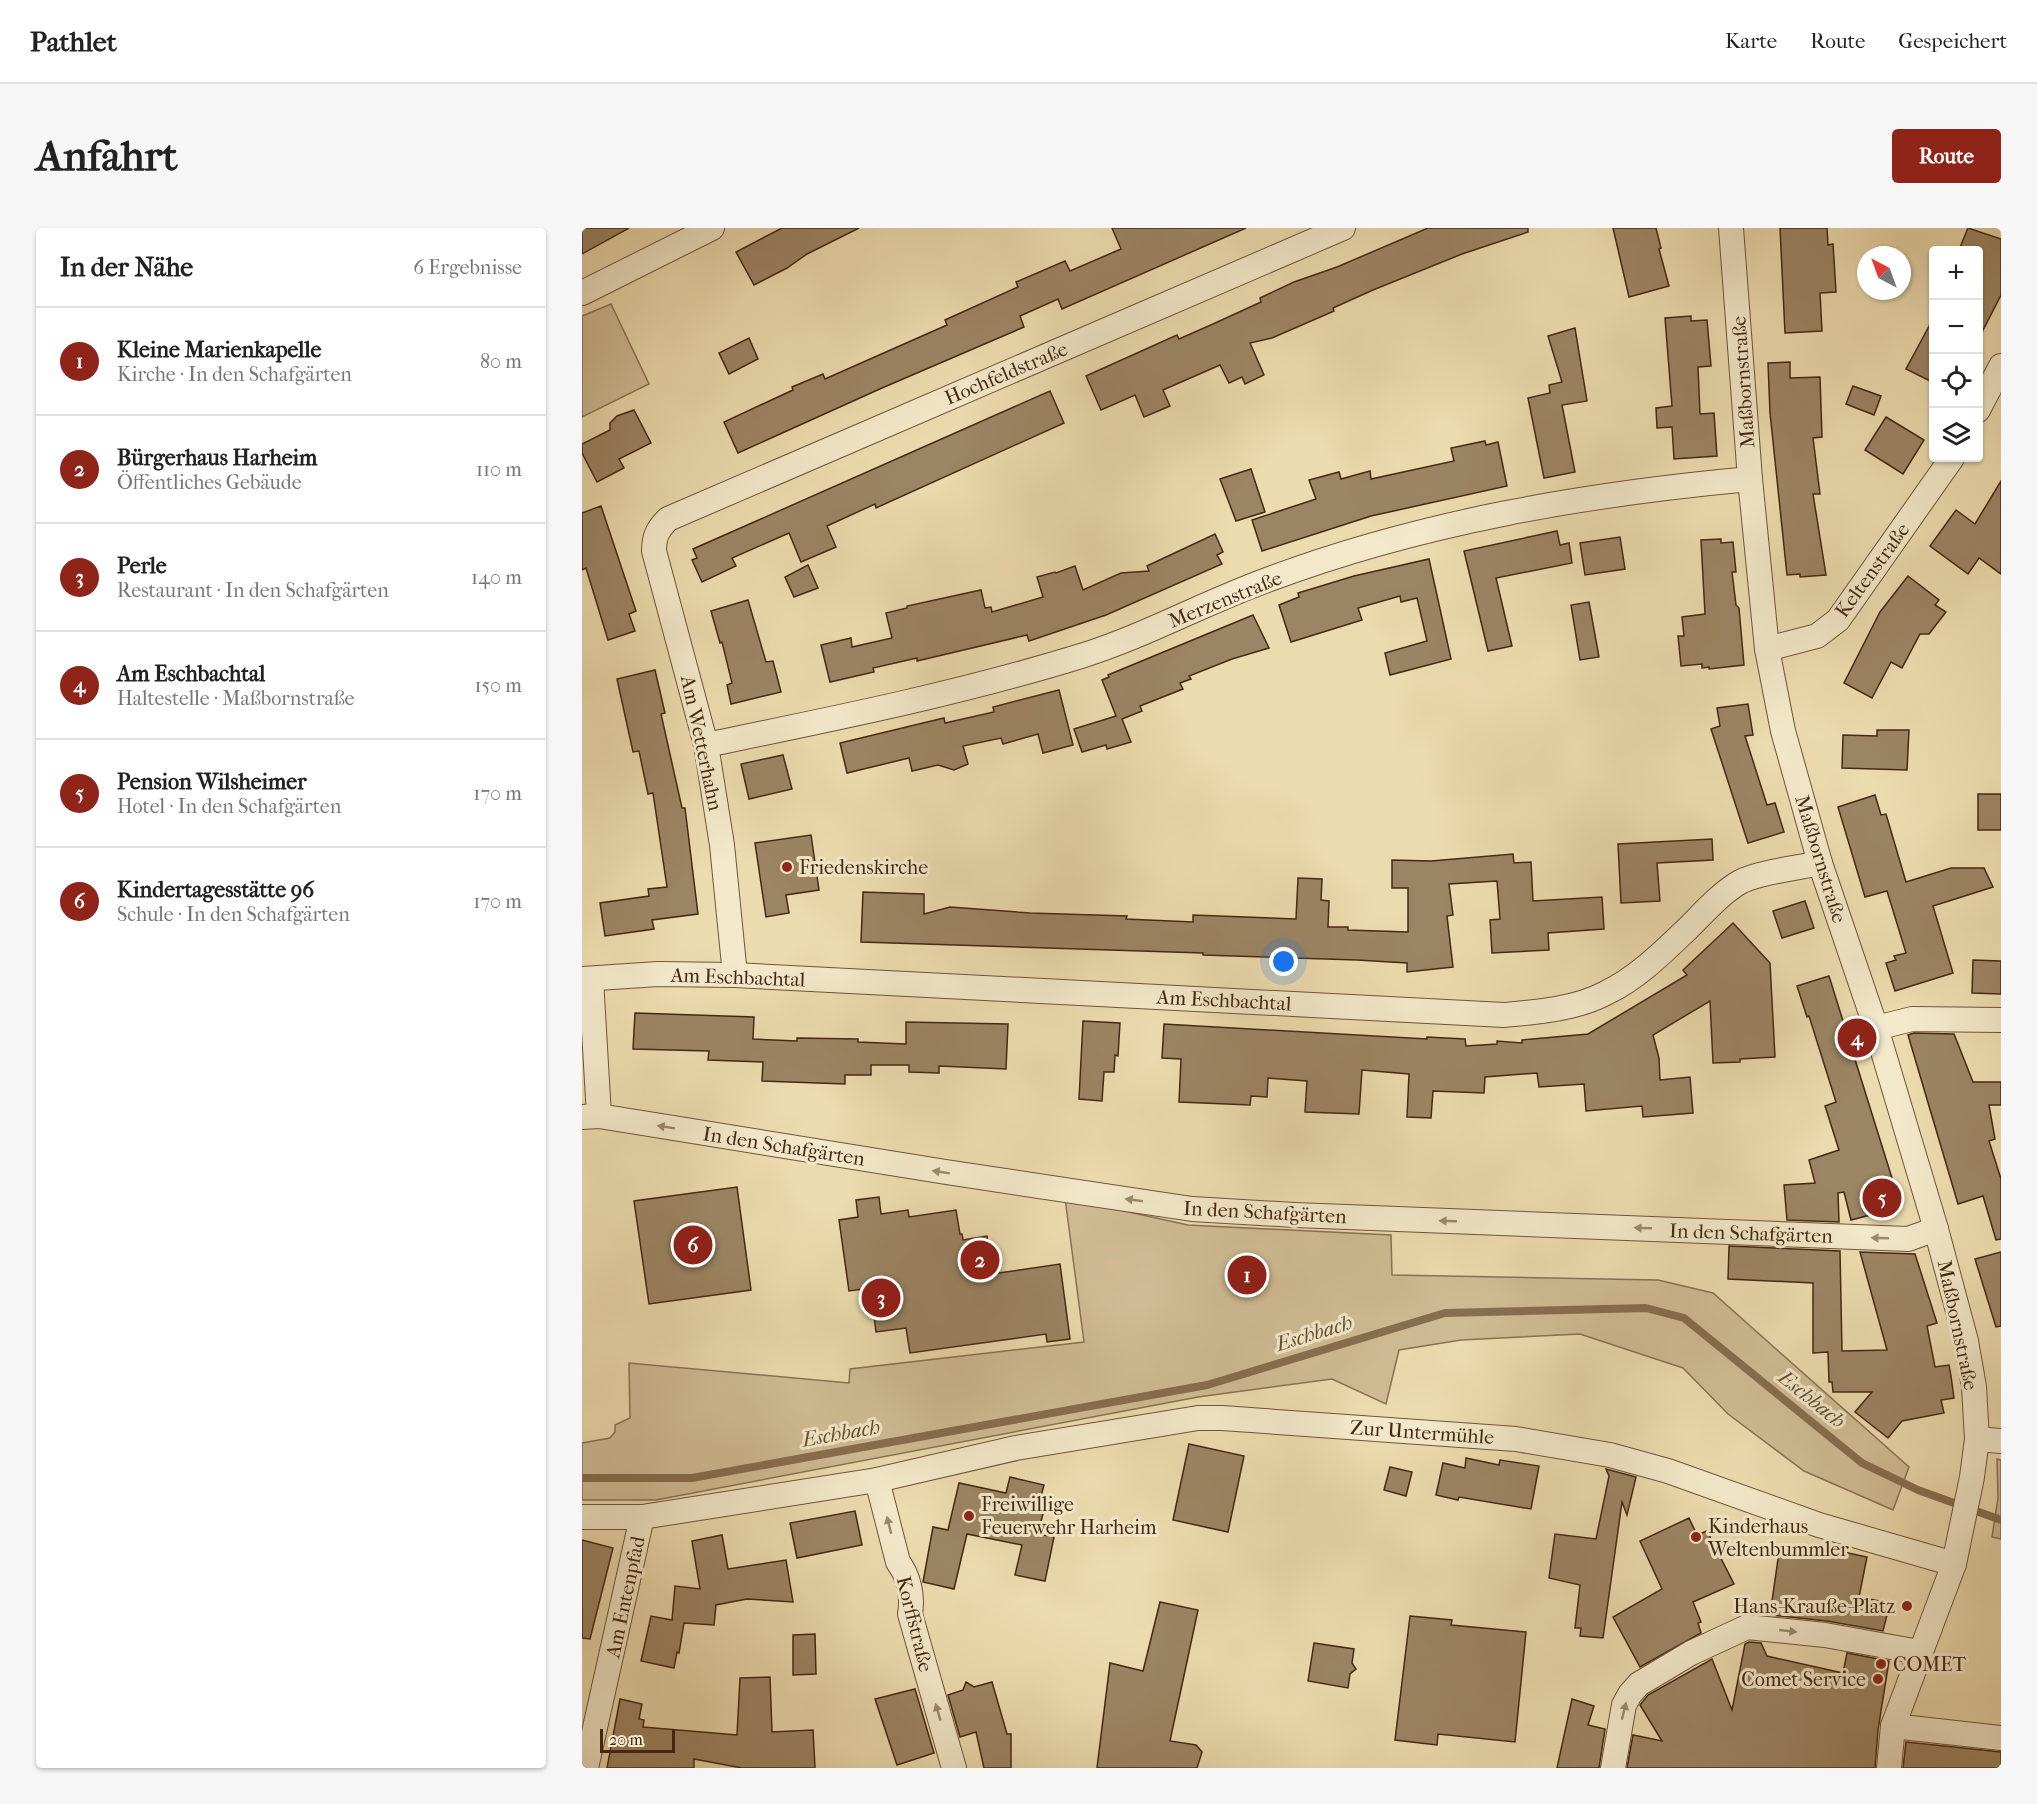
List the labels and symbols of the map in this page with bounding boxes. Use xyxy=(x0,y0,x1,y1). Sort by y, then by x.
north arrow xyxy=(1857,246,1911,300)
street label: Maßbornstraße xyxy=(1727,315,1760,449)
street label: Hochfeldstraße xyxy=(941,337,1071,410)
street label: Keltenstraße xyxy=(1830,518,1914,622)
street label: Merzenstraße xyxy=(1165,566,1285,633)
street label: Am Wetterhahn xyxy=(676,672,727,813)
street label: Maßbornstraße xyxy=(1790,793,1851,926)
place label: Friedenskirche xyxy=(799,856,928,879)
marker: Friedenskirche xyxy=(780,860,794,874)
your location xyxy=(1269,947,1298,976)
street label: Am Eschbachtal xyxy=(669,964,806,991)
street label: Am Eschbachtal xyxy=(1155,985,1292,1016)
pin: 4 xyxy=(1838,1016,1876,1060)
one-way arrow xyxy=(656,1122,675,1131)
street label: In den Schafgärten xyxy=(701,1122,867,1171)
one-way arrow xyxy=(932,1167,951,1176)
pin: 5 xyxy=(1862,1176,1902,1220)
one-way arrow xyxy=(1125,1196,1144,1205)
street label: In den Schafgärten xyxy=(1183,1197,1348,1228)
one-way arrow xyxy=(1438,1216,1457,1225)
street label: In den Schafgärten xyxy=(1669,1219,1834,1248)
pin: 6 xyxy=(674,1222,712,1268)
one-way arrow xyxy=(1633,1224,1652,1233)
one-way arrow xyxy=(1870,1233,1889,1242)
pin: 2 xyxy=(960,1238,1000,1282)
pin: 1 xyxy=(1228,1252,1266,1298)
street label: Maßbornstraße xyxy=(1933,1258,1983,1392)
pin: 3 xyxy=(862,1276,900,1320)
water label: Eschbach xyxy=(1271,1310,1355,1357)
water label: Eschbach xyxy=(1772,1364,1850,1433)
water label: Eschbach xyxy=(798,1414,882,1452)
street label: Zur Untermühle xyxy=(1349,1416,1495,1449)
place label: Freiwillige Feuerwehr Harheim xyxy=(981,1493,1157,1539)
marker: Freiwillige Feuerwehr Harheim xyxy=(962,1509,976,1523)
place label: Kinderhaus Weltenbummler xyxy=(1707,1515,1849,1561)
one-way arrow xyxy=(883,1516,893,1534)
marker: Kinderhaus Weltenbummler xyxy=(1689,1530,1703,1544)
street label: Am Entenpfad xyxy=(601,1533,650,1661)
street label: Korffstraße xyxy=(892,1574,938,1674)
place label: Hans-Krauße-Platz xyxy=(1733,1595,1895,1618)
marker: Hans-Krauße-Platz xyxy=(1900,1599,1914,1613)
one-way arrow xyxy=(1778,1626,1797,1636)
place label: COMET xyxy=(1893,1653,1967,1676)
marker: COMET xyxy=(1874,1657,1888,1671)
place label: Comet Service xyxy=(1741,1668,1866,1691)
marker: Comet Service xyxy=(1871,1672,1885,1686)
one-way arrow xyxy=(1620,1702,1630,1720)
one-way arrow xyxy=(933,1703,942,1721)
scale bar xyxy=(600,1726,675,1754)

